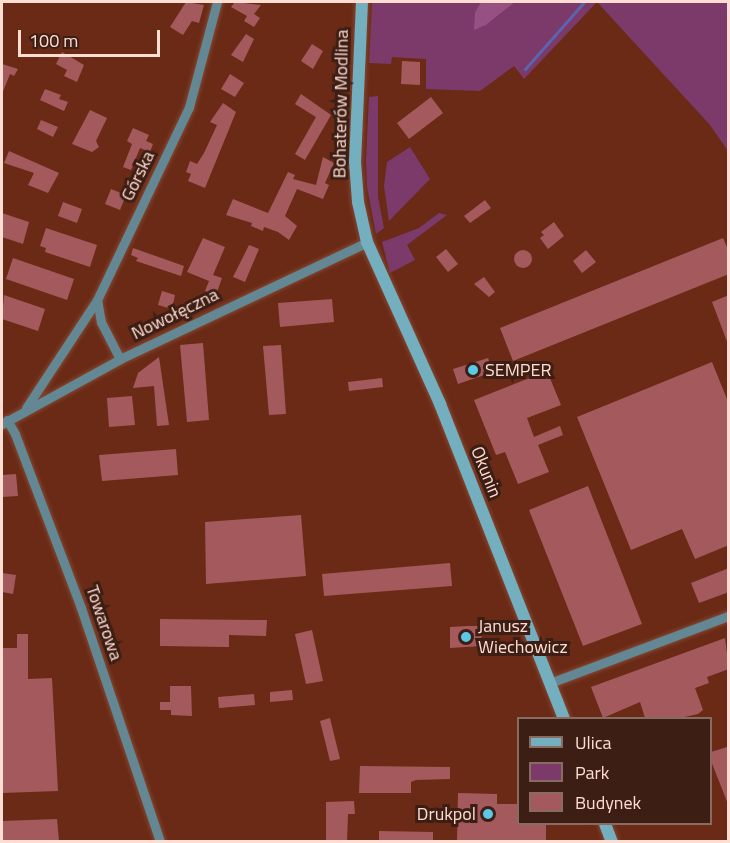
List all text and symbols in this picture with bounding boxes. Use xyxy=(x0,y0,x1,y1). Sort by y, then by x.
scale bar xyxy=(21,18,164,56)
text: 100 m xyxy=(29,27,78,54)
street label: Bohaterów Modlina xyxy=(329,29,353,179)
street label: Górska xyxy=(117,148,159,204)
street label: Nowołęczna xyxy=(128,284,222,344)
place label: SEMPER xyxy=(485,359,552,381)
marker: SEMPER xyxy=(466,363,480,377)
street label: Okunin xyxy=(466,443,506,501)
street label: Towarowa xyxy=(81,583,127,663)
place label: Janusz Wiechowicz xyxy=(478,616,568,658)
marker: Janusz Wiechowicz xyxy=(459,630,473,644)
legend xyxy=(517,717,712,825)
text: Ulica xyxy=(575,729,612,756)
text: Park xyxy=(575,759,609,786)
text: Budynek xyxy=(575,789,641,816)
place label: Drukpol xyxy=(417,803,476,825)
marker: Drukpol xyxy=(481,807,495,821)

